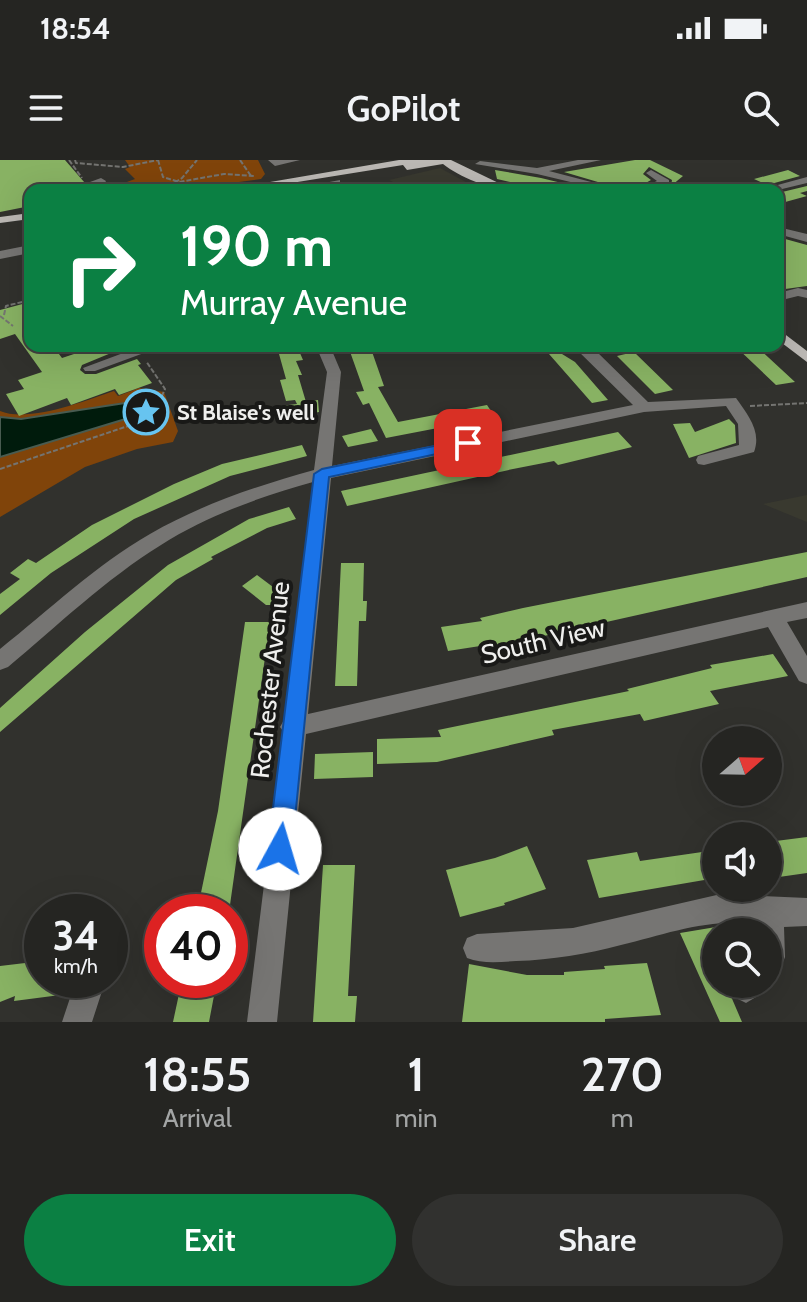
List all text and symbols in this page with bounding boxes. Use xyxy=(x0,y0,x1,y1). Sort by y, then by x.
text: 18:54 xyxy=(40,10,111,47)
icon: menu xyxy=(24,86,68,130)
text: GoPilot xyxy=(347,86,460,130)
icon: search xyxy=(739,86,783,130)
text: 190 m xyxy=(180,212,333,280)
icon: right xyxy=(48,216,152,320)
text: Murray Avenue xyxy=(180,280,407,324)
place icon: St Blaise's well xyxy=(122,388,170,436)
place label: St Blaise's well xyxy=(177,399,315,426)
pin xyxy=(434,409,502,477)
icon: arrive xyxy=(446,421,490,465)
street label: Rochester Avenue xyxy=(244,580,296,780)
street label: South View xyxy=(478,611,608,671)
north arrow xyxy=(702,726,782,806)
map controls xyxy=(702,726,782,998)
position arrow xyxy=(238,807,322,891)
button: sound xyxy=(702,822,782,902)
speed limit sign: 40 xyxy=(144,894,248,998)
text: 34 xyxy=(53,911,99,960)
button: search xyxy=(702,918,782,998)
text: km/h xyxy=(54,954,98,978)
text: 18:55 xyxy=(143,1045,251,1103)
text: 1 xyxy=(408,1045,425,1103)
text: 270 xyxy=(581,1045,664,1103)
text: Arrival xyxy=(163,1102,232,1134)
text: min xyxy=(395,1102,438,1134)
text: m xyxy=(611,1102,634,1134)
button: Exit xyxy=(24,1194,396,1286)
button: Share xyxy=(412,1194,783,1286)

